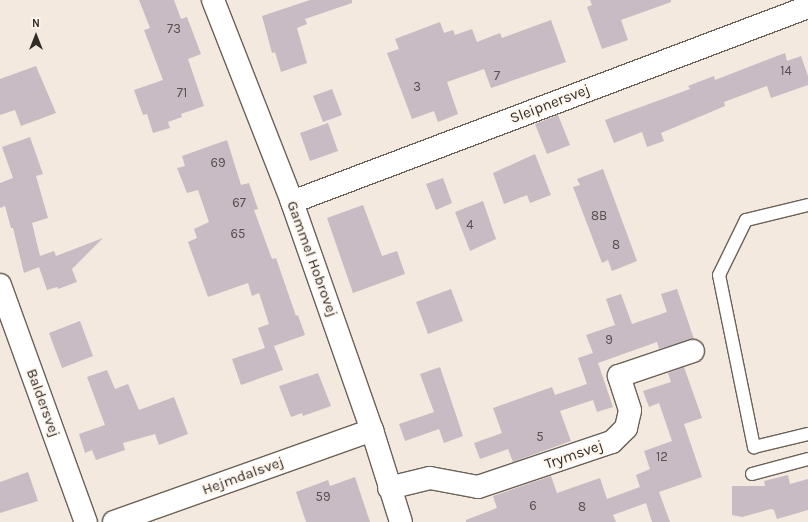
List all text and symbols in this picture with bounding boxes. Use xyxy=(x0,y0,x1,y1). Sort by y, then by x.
north arrow xyxy=(16,16,56,56)
text: N xyxy=(32,17,40,30)
house number: 73 xyxy=(167,21,181,37)
house number: 14 xyxy=(780,63,792,79)
house number: 7 xyxy=(494,68,500,84)
house number: 3 xyxy=(413,79,421,95)
street label: Sleipnersvej xyxy=(507,81,593,127)
house number: 71 xyxy=(177,85,187,101)
house number: 69 xyxy=(211,155,225,171)
house number: 67 xyxy=(232,195,246,211)
street label: Gammel Hobrovej xyxy=(283,199,341,319)
house number: 8B xyxy=(591,208,607,224)
house number: 4 xyxy=(466,217,474,233)
house number: 65 xyxy=(231,226,245,242)
house number: 8 xyxy=(612,237,620,253)
house number: 9 xyxy=(605,332,613,348)
street label: Baldersvej xyxy=(22,366,64,440)
house number: 5 xyxy=(536,429,544,445)
street label: Trymsvej xyxy=(542,437,606,473)
house number: 12 xyxy=(656,449,668,465)
street label: Hejmdalsvej xyxy=(200,453,286,499)
house number: 59 xyxy=(316,489,330,505)
house number: 6 xyxy=(529,498,537,514)
house number: 8 xyxy=(578,499,586,515)

